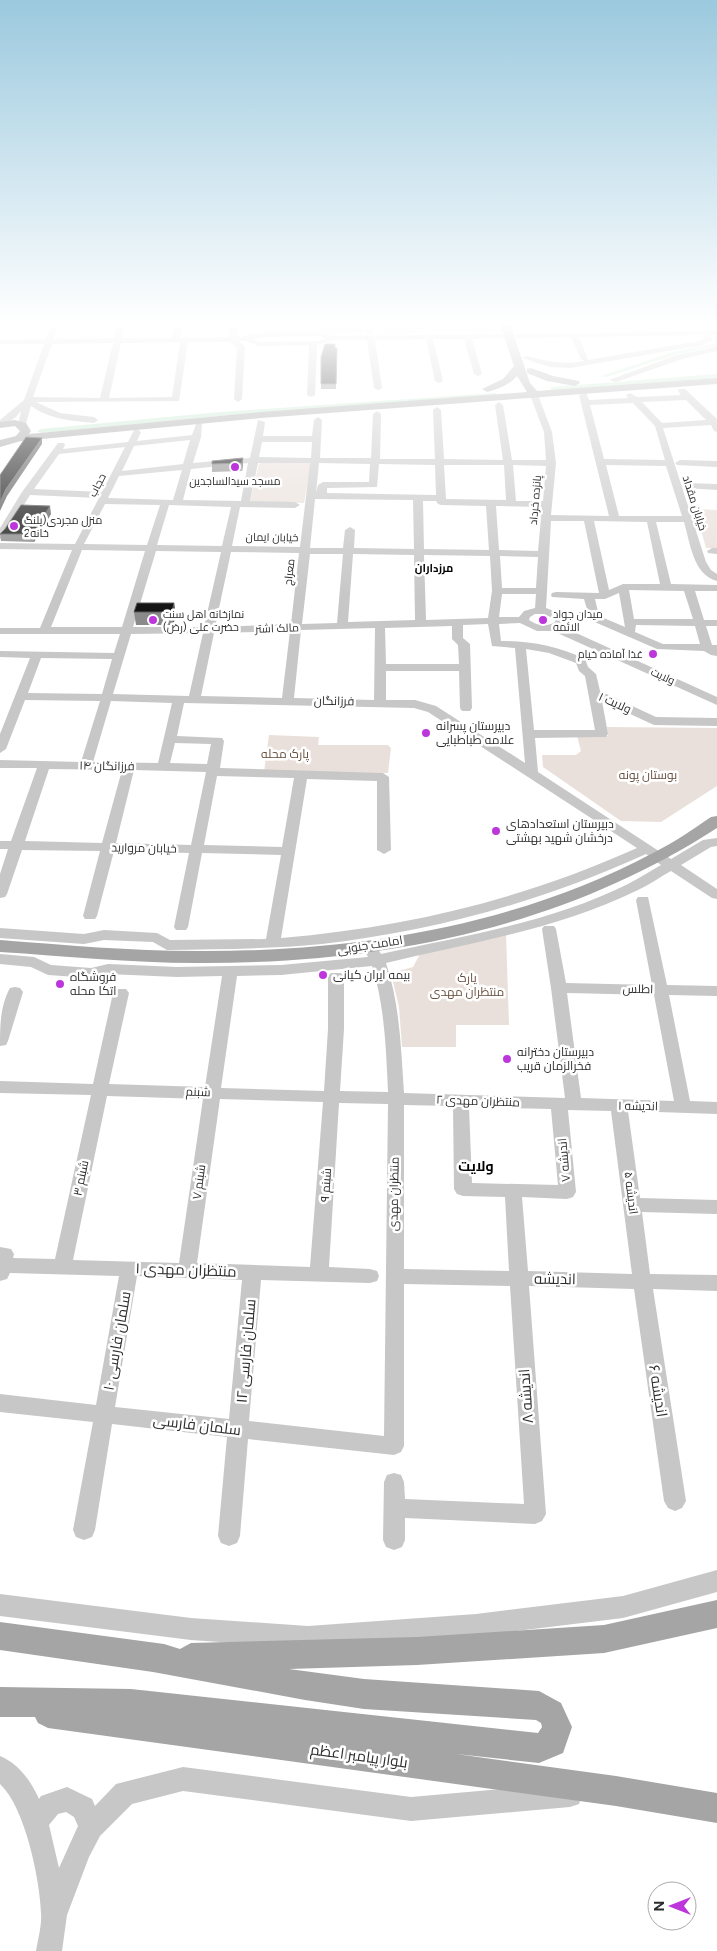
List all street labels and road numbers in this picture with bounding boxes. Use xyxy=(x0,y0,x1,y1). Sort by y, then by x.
street label: حجاب xyxy=(86,471,109,499)
street label: خیابان مقداد xyxy=(680,474,710,532)
street label: پانزده خرداد xyxy=(527,475,544,525)
street label: خیابان ایمان xyxy=(246,531,298,544)
street label: معراج xyxy=(282,558,298,586)
street label: مالک اشتر xyxy=(254,621,299,636)
street label: ولایت xyxy=(649,665,677,687)
street label: ولایت ۱ xyxy=(597,690,633,716)
street label: فرزانگان xyxy=(314,694,354,708)
street label: فرزانگان ۱۴ xyxy=(79,759,135,773)
street label: خیابان مروارید xyxy=(111,840,177,856)
street label: امامت جنوبی xyxy=(336,933,404,957)
street label: اطلس xyxy=(622,982,654,996)
street label: شبنم xyxy=(185,1085,211,1100)
street label: منتظران مهدی ۲ xyxy=(436,1093,520,1109)
street label: اندیشه ۱ xyxy=(618,1099,658,1113)
street label: اندیشه ۷ xyxy=(555,1138,573,1182)
street label: منتظران مهدی xyxy=(386,1157,402,1231)
street label: شبنم ۳ xyxy=(70,1159,93,1197)
street label: شبنم ۷ xyxy=(190,1163,209,1201)
street label: شبنم ۹ xyxy=(318,1167,335,1203)
street label: اندیشه ۵ xyxy=(621,1171,641,1215)
street label: منتظران مهدی ۱ xyxy=(135,1259,237,1282)
street label: اندیشه xyxy=(534,1270,576,1288)
street label: سلمان فارسی ۱۰ xyxy=(99,1290,136,1392)
street label: سلمان فارسی ۱۲ xyxy=(232,1298,261,1404)
street label: اندیشه ۶ xyxy=(645,1364,671,1418)
street label: اندیشه ۸ xyxy=(515,1368,537,1424)
street label: سلمان فارسی xyxy=(152,1411,242,1440)
street label: بلوار پیامبر اعظم xyxy=(309,1740,409,1773)

